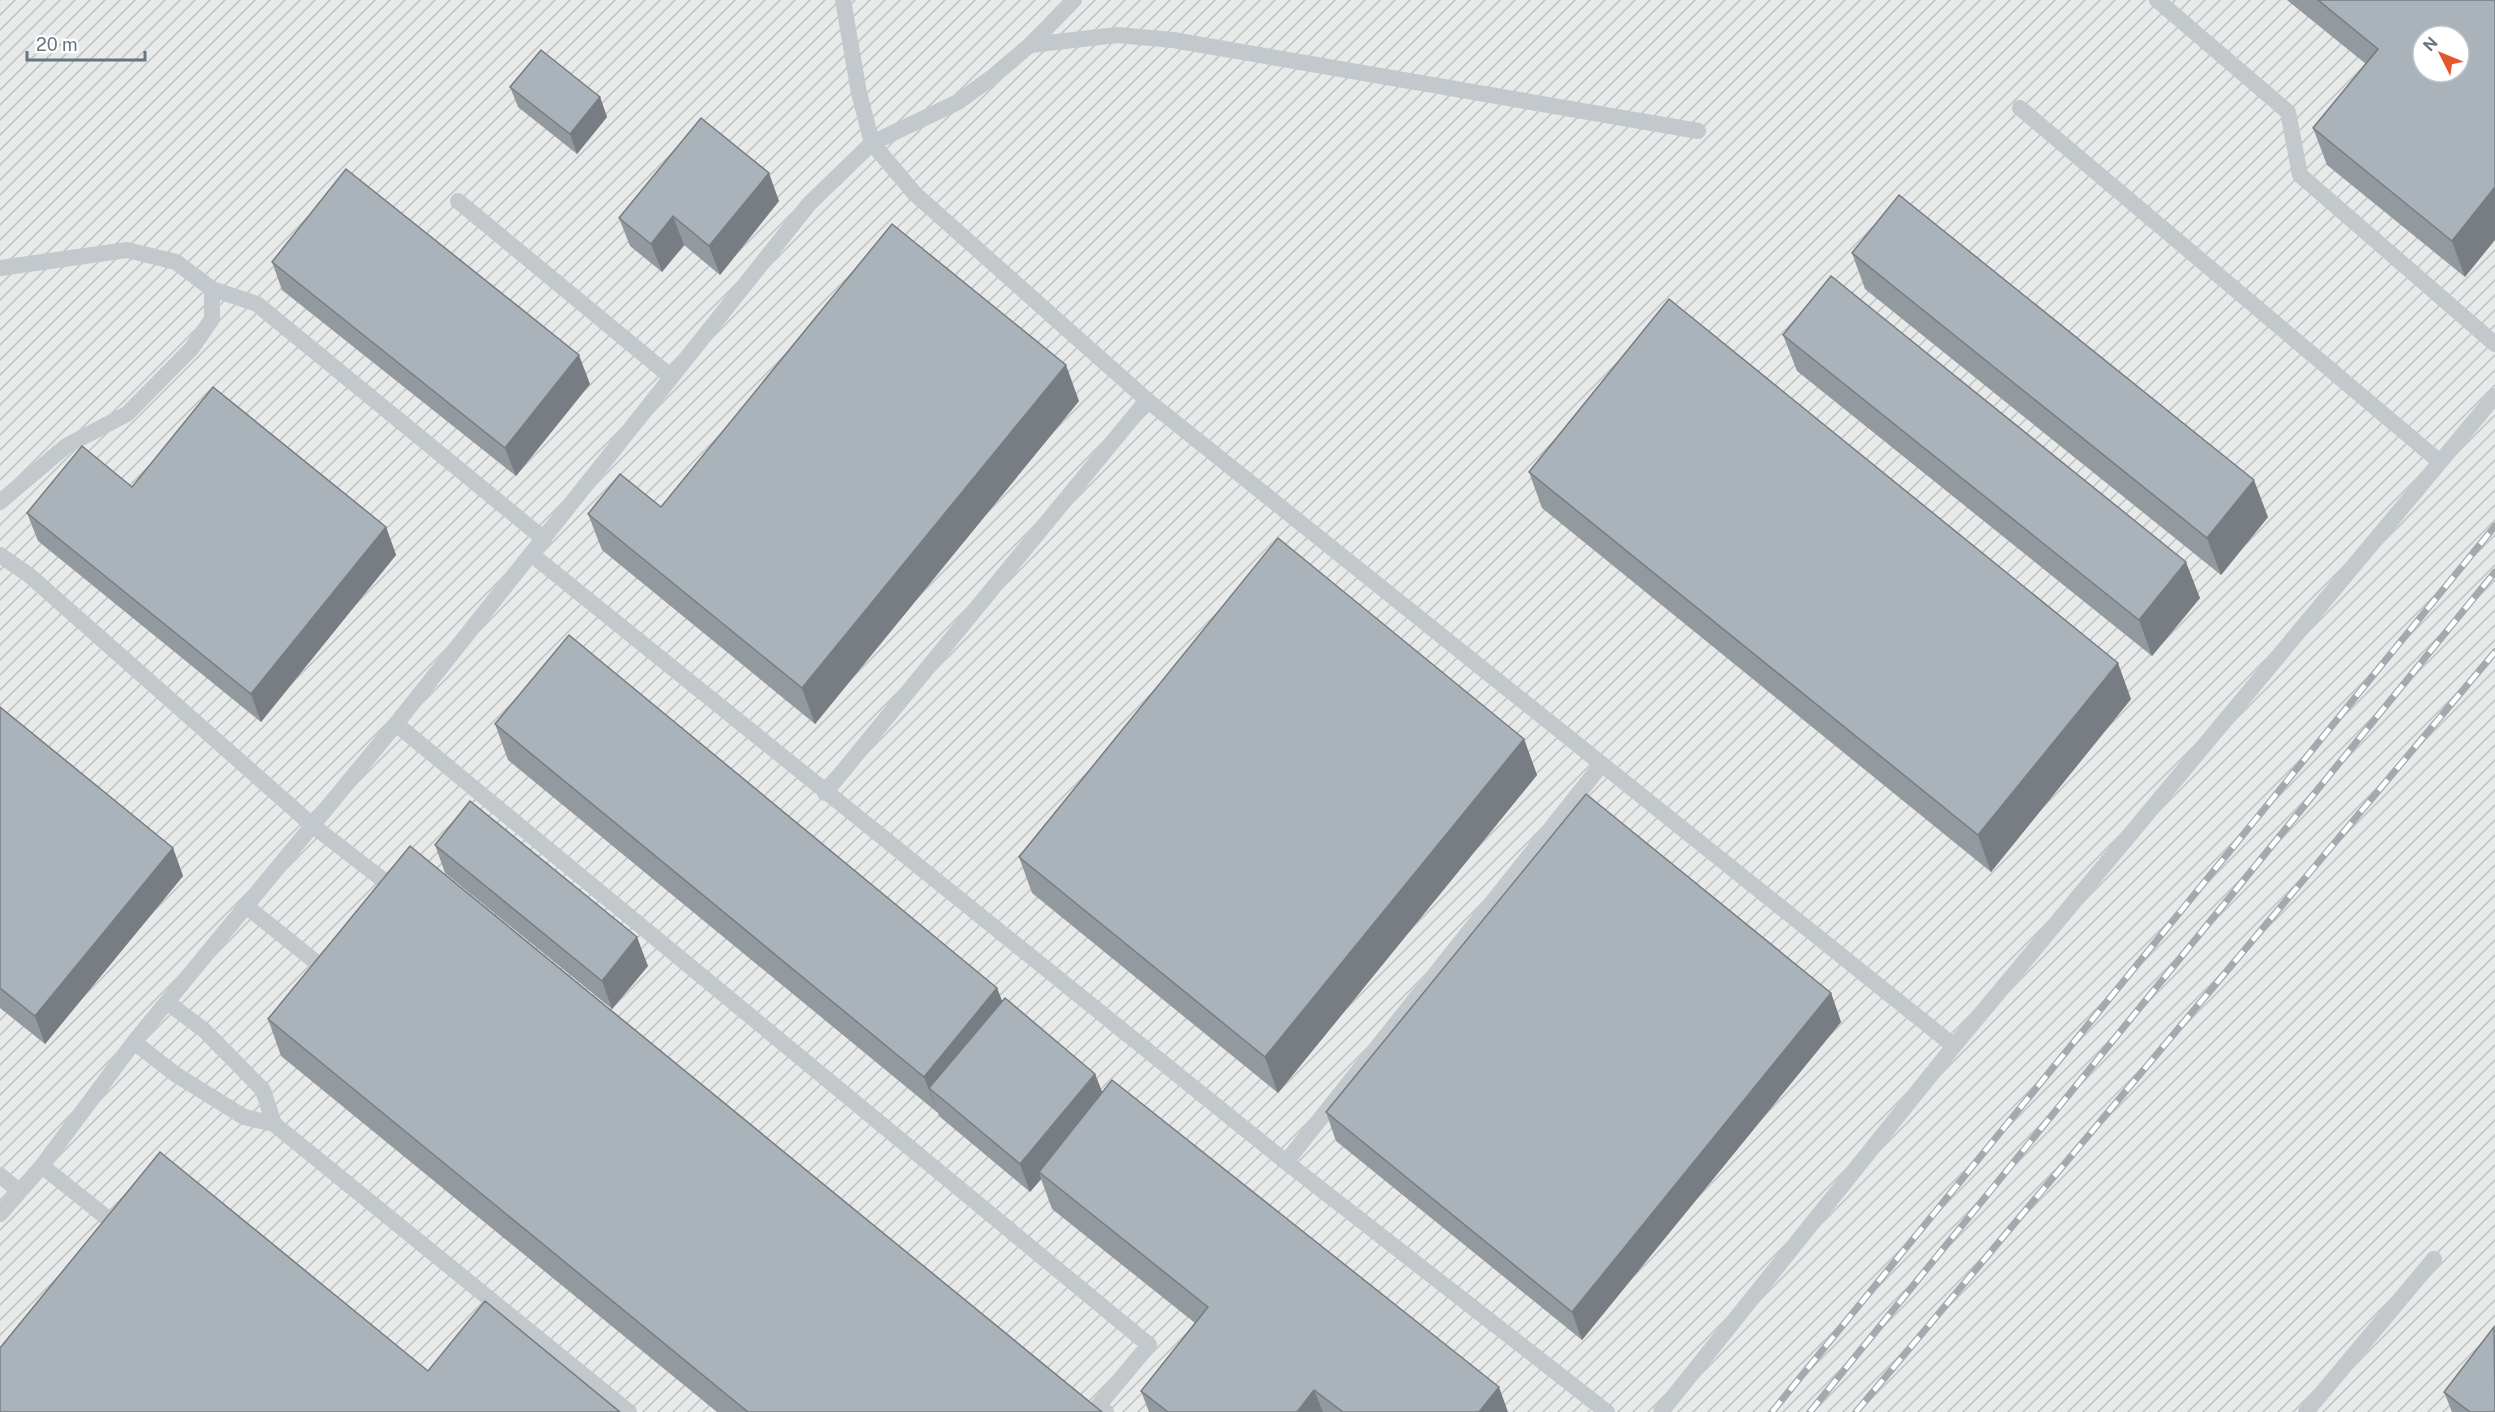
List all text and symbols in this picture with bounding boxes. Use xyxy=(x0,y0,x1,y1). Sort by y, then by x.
scale bar xyxy=(27,24,146,62)
north arrow xyxy=(2411,24,2471,84)
text: N xyxy=(2419,33,2442,55)
text: 20 m xyxy=(36,34,78,55)

